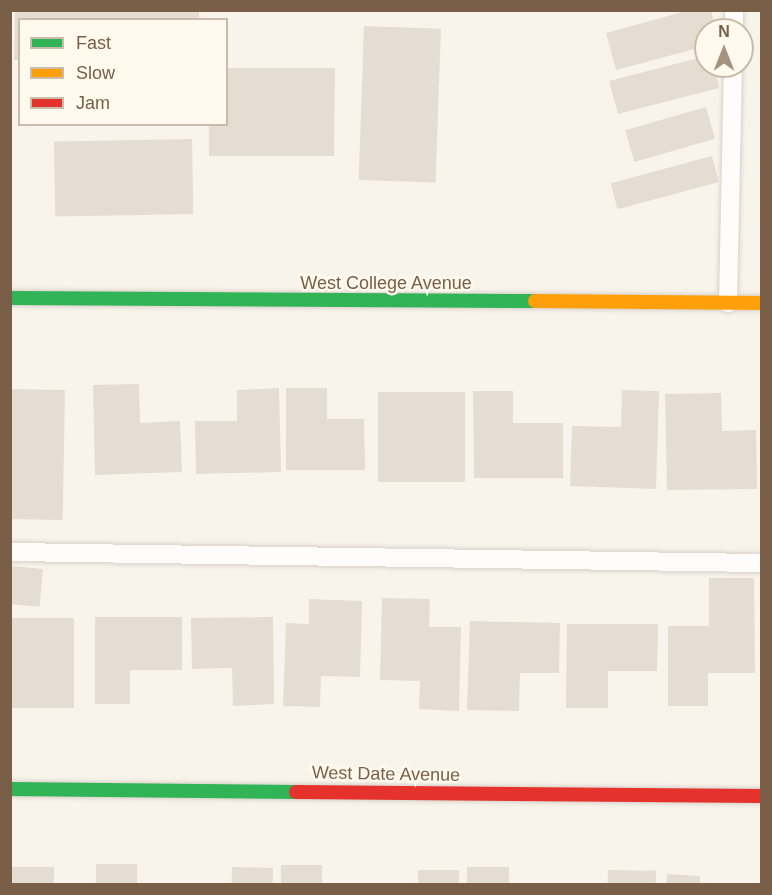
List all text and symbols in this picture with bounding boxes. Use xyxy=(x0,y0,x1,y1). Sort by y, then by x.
legend xyxy=(18,18,228,126)
north arrow xyxy=(694,18,754,78)
text: N xyxy=(718,23,730,40)
text: Fast xyxy=(76,33,111,53)
text: Slow xyxy=(76,63,115,83)
text: Jam xyxy=(76,93,110,113)
street label: West College Avenue xyxy=(300,272,472,294)
street label: West Date Avenue xyxy=(311,762,461,786)

